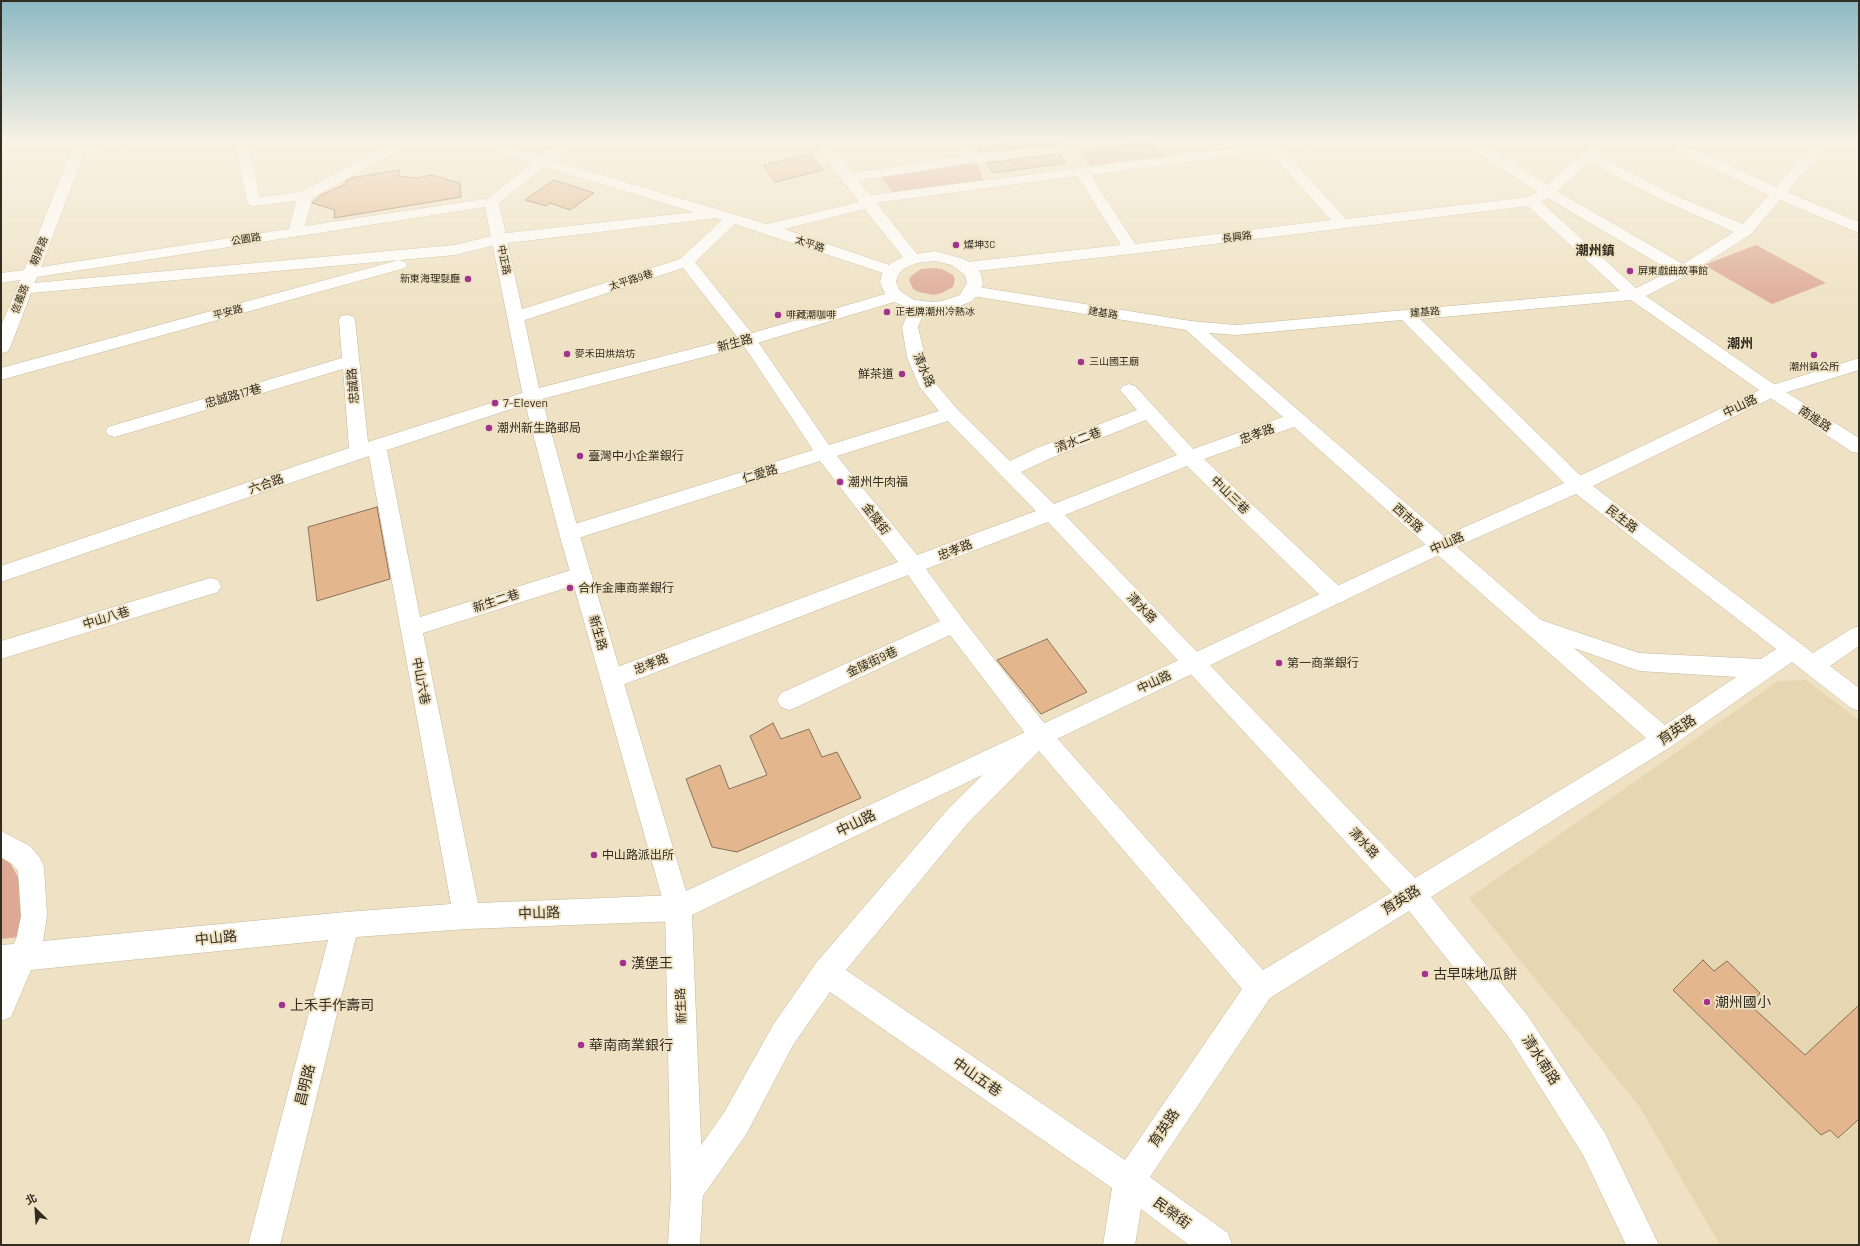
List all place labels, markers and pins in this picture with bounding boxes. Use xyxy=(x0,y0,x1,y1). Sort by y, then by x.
place label: 燦坤3C xyxy=(964,239,995,251)
marker: 燦坤3C xyxy=(951,240,961,250)
place label: 屏東戲曲故事館 xyxy=(1638,265,1708,277)
marker: 屏東戲曲故事館 xyxy=(1625,266,1635,276)
place label: 新東海理髮廳 xyxy=(400,273,460,285)
marker: 新東海理髮廳 xyxy=(463,274,473,284)
place label: 正老牌潮州冷熱冰 xyxy=(895,306,975,318)
marker: 正老牌潮州冷熱冰 xyxy=(882,307,892,317)
place label: 啡藏潮咖啡 xyxy=(786,309,836,321)
marker: 啡藏潮咖啡 xyxy=(773,310,783,320)
place label: 麥禾田烘焙坊 xyxy=(575,348,635,360)
marker: 麥禾田烘焙坊 xyxy=(562,349,572,359)
marker: 潮州鎮公所 xyxy=(1809,350,1819,360)
place label: 三山國王廟 xyxy=(1089,356,1139,368)
marker: 三山國王廟 xyxy=(1076,357,1086,367)
place label: 潮州鎮公所 xyxy=(1789,361,1839,373)
place label: 鮮茶道 xyxy=(858,367,894,381)
marker: 鮮茶道 xyxy=(897,369,907,379)
place label: 7-Eleven xyxy=(503,396,548,410)
marker: 7-Eleven xyxy=(490,398,500,408)
place label: 潮州新生路郵局 xyxy=(497,421,581,435)
marker: 潮州新生路郵局 xyxy=(484,423,494,433)
place label: 臺灣中小企業銀行 xyxy=(588,449,684,463)
marker: 臺灣中小企業銀行 xyxy=(575,451,585,461)
place label: 潮州牛肉福 xyxy=(848,475,908,489)
marker: 潮州牛肉福 xyxy=(835,477,845,487)
place label: 合作金庫商業銀行 xyxy=(578,581,674,595)
marker: 合作金庫商業銀行 xyxy=(565,583,575,593)
place label: 第一商業銀行 xyxy=(1287,656,1359,670)
marker: 第一商業銀行 xyxy=(1274,658,1284,668)
place label: 中山路派出所 xyxy=(602,848,674,862)
marker: 中山路派出所 xyxy=(589,850,599,860)
place label: 漢堡王 xyxy=(631,955,673,971)
marker: 漢堡王 xyxy=(618,958,628,968)
place label: 古早味地瓜餅 xyxy=(1433,966,1517,982)
marker: 古早味地瓜餅 xyxy=(1420,969,1430,979)
place label: 潮州國小 xyxy=(1715,994,1771,1010)
place label: 上禾手作壽司 xyxy=(290,997,374,1013)
marker: 潮州國小 xyxy=(1702,997,1712,1007)
marker: 上禾手作壽司 xyxy=(277,1000,287,1010)
place label: 華南商業銀行 xyxy=(589,1037,673,1053)
marker: 華南商業銀行 xyxy=(576,1040,586,1050)

